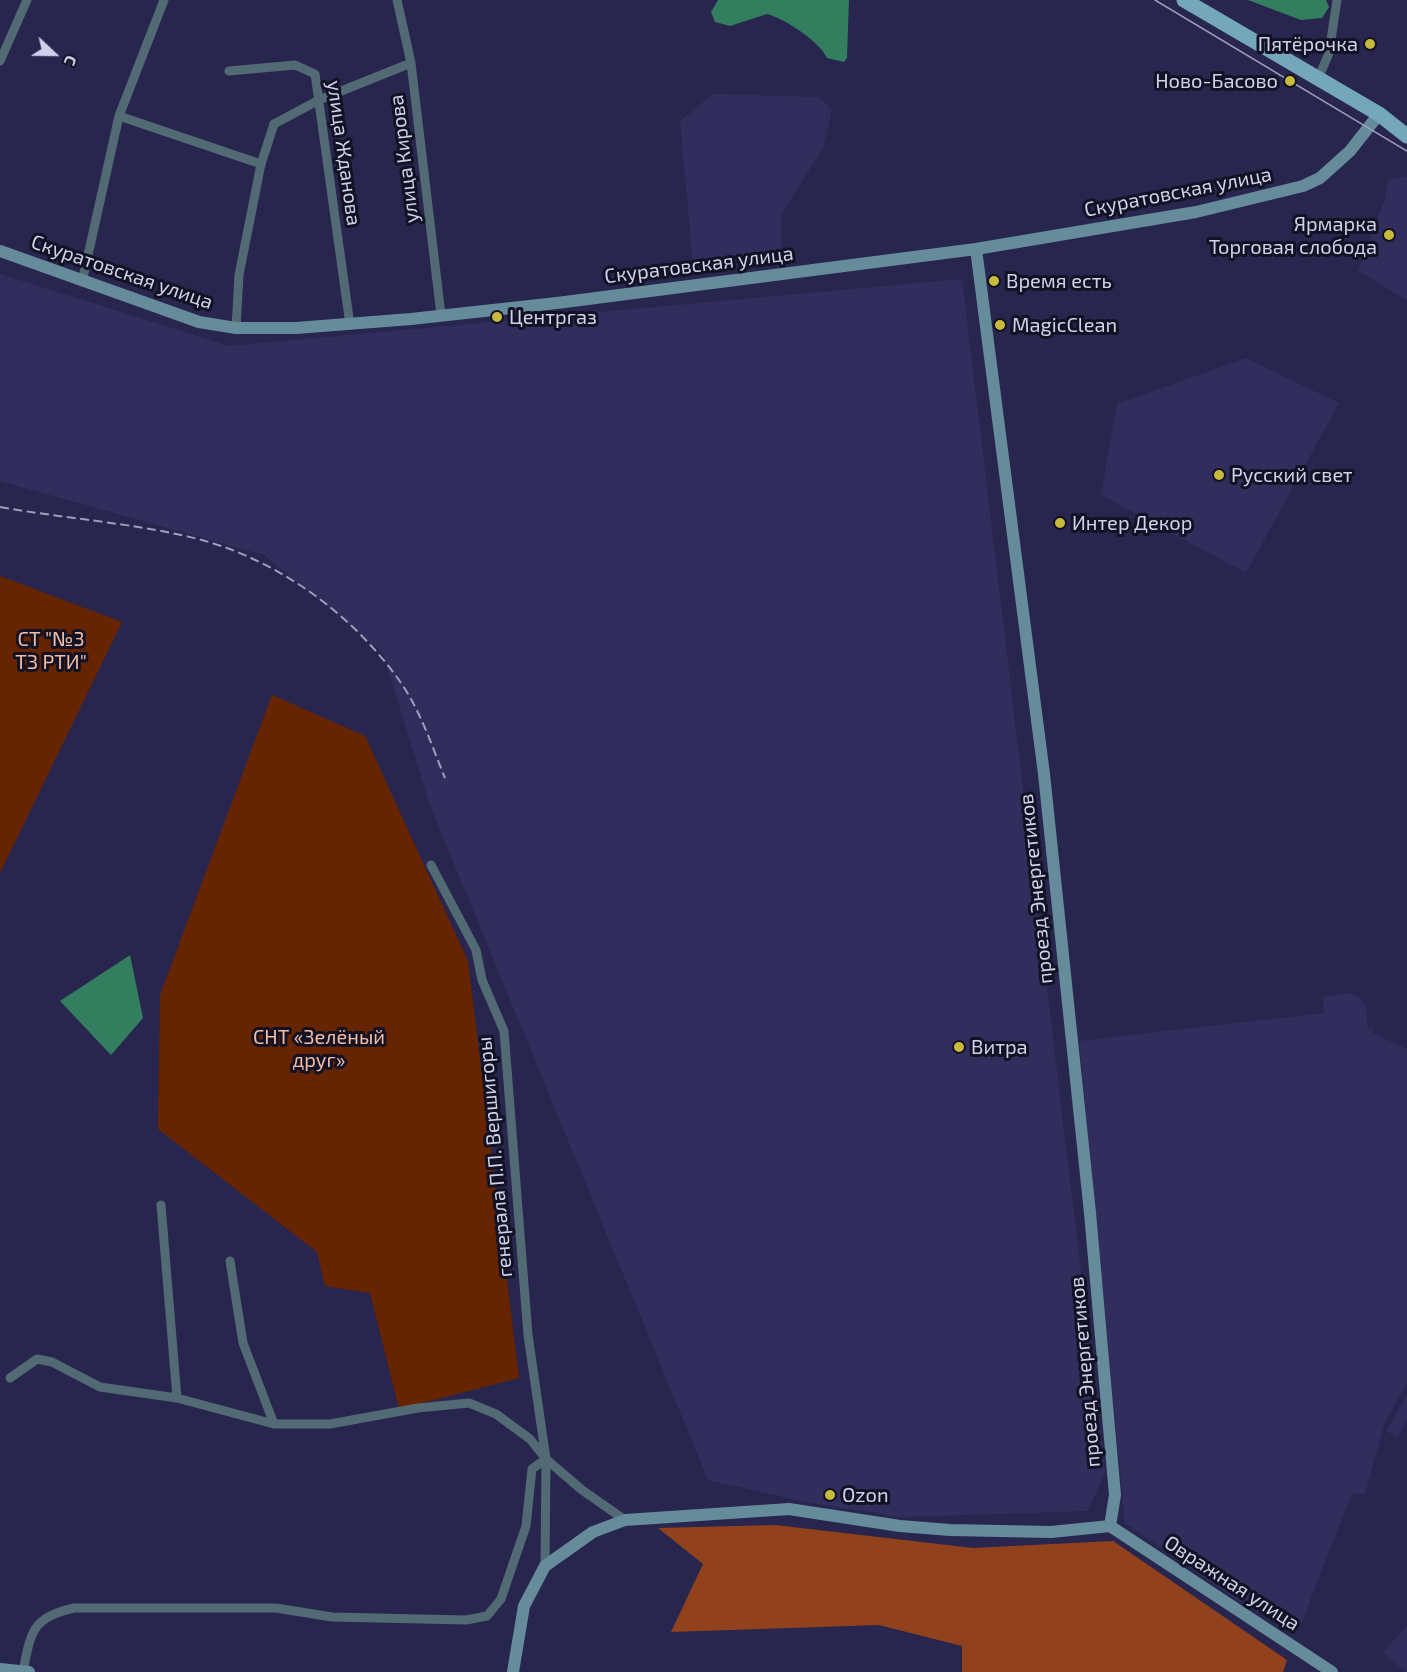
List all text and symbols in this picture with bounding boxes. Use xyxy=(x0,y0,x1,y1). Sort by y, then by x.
north arrow xyxy=(24,24,84,84)
place label: Пятёрочка xyxy=(1258,32,1358,56)
marker: Пятёрочка xyxy=(1363,37,1377,51)
text: С xyxy=(61,53,82,69)
place label: Ново-Басово xyxy=(1155,69,1278,93)
marker: Ново-Басово xyxy=(1283,74,1297,88)
street label: улица Жданова xyxy=(322,79,366,227)
street label: улица Кирова xyxy=(384,93,424,225)
street label: Скуратовская улица xyxy=(1082,162,1274,222)
place label: Ярмарка Торговая слобода xyxy=(1209,212,1377,259)
marker: Ярмарка Торговая слобода xyxy=(1382,228,1396,242)
street label: Скуратовская улица xyxy=(28,230,216,314)
street label: Скуратовская улица xyxy=(603,241,795,289)
place label: Время есть xyxy=(1006,269,1112,293)
marker: Время есть xyxy=(987,274,1001,288)
place label: Центргаз xyxy=(509,305,597,329)
marker: Центргаз xyxy=(490,310,504,324)
place label: MagicClean xyxy=(1012,313,1117,337)
marker: MagicClean xyxy=(993,318,1007,332)
place label: Русский свет xyxy=(1231,463,1353,487)
marker: Русский свет xyxy=(1212,468,1226,482)
place label: Интер Декор xyxy=(1072,511,1192,535)
marker: Интер Декор xyxy=(1053,516,1067,530)
park label: СТ "№3 ТЗ РТИ" xyxy=(15,627,87,674)
street label: проезд Энергетиков xyxy=(1014,793,1058,985)
park label: СНТ «Зелёный друг» xyxy=(253,1025,385,1072)
place label: Витра xyxy=(971,1035,1028,1059)
street label: генерала П.П. Вершигоры xyxy=(473,1036,517,1278)
marker: Витра xyxy=(952,1040,966,1054)
street label: проезд Энергетиков xyxy=(1065,1276,1105,1468)
place label: Ozon xyxy=(842,1483,889,1507)
marker: Ozon xyxy=(823,1488,837,1502)
street label: Овражная улица xyxy=(1160,1530,1304,1636)

